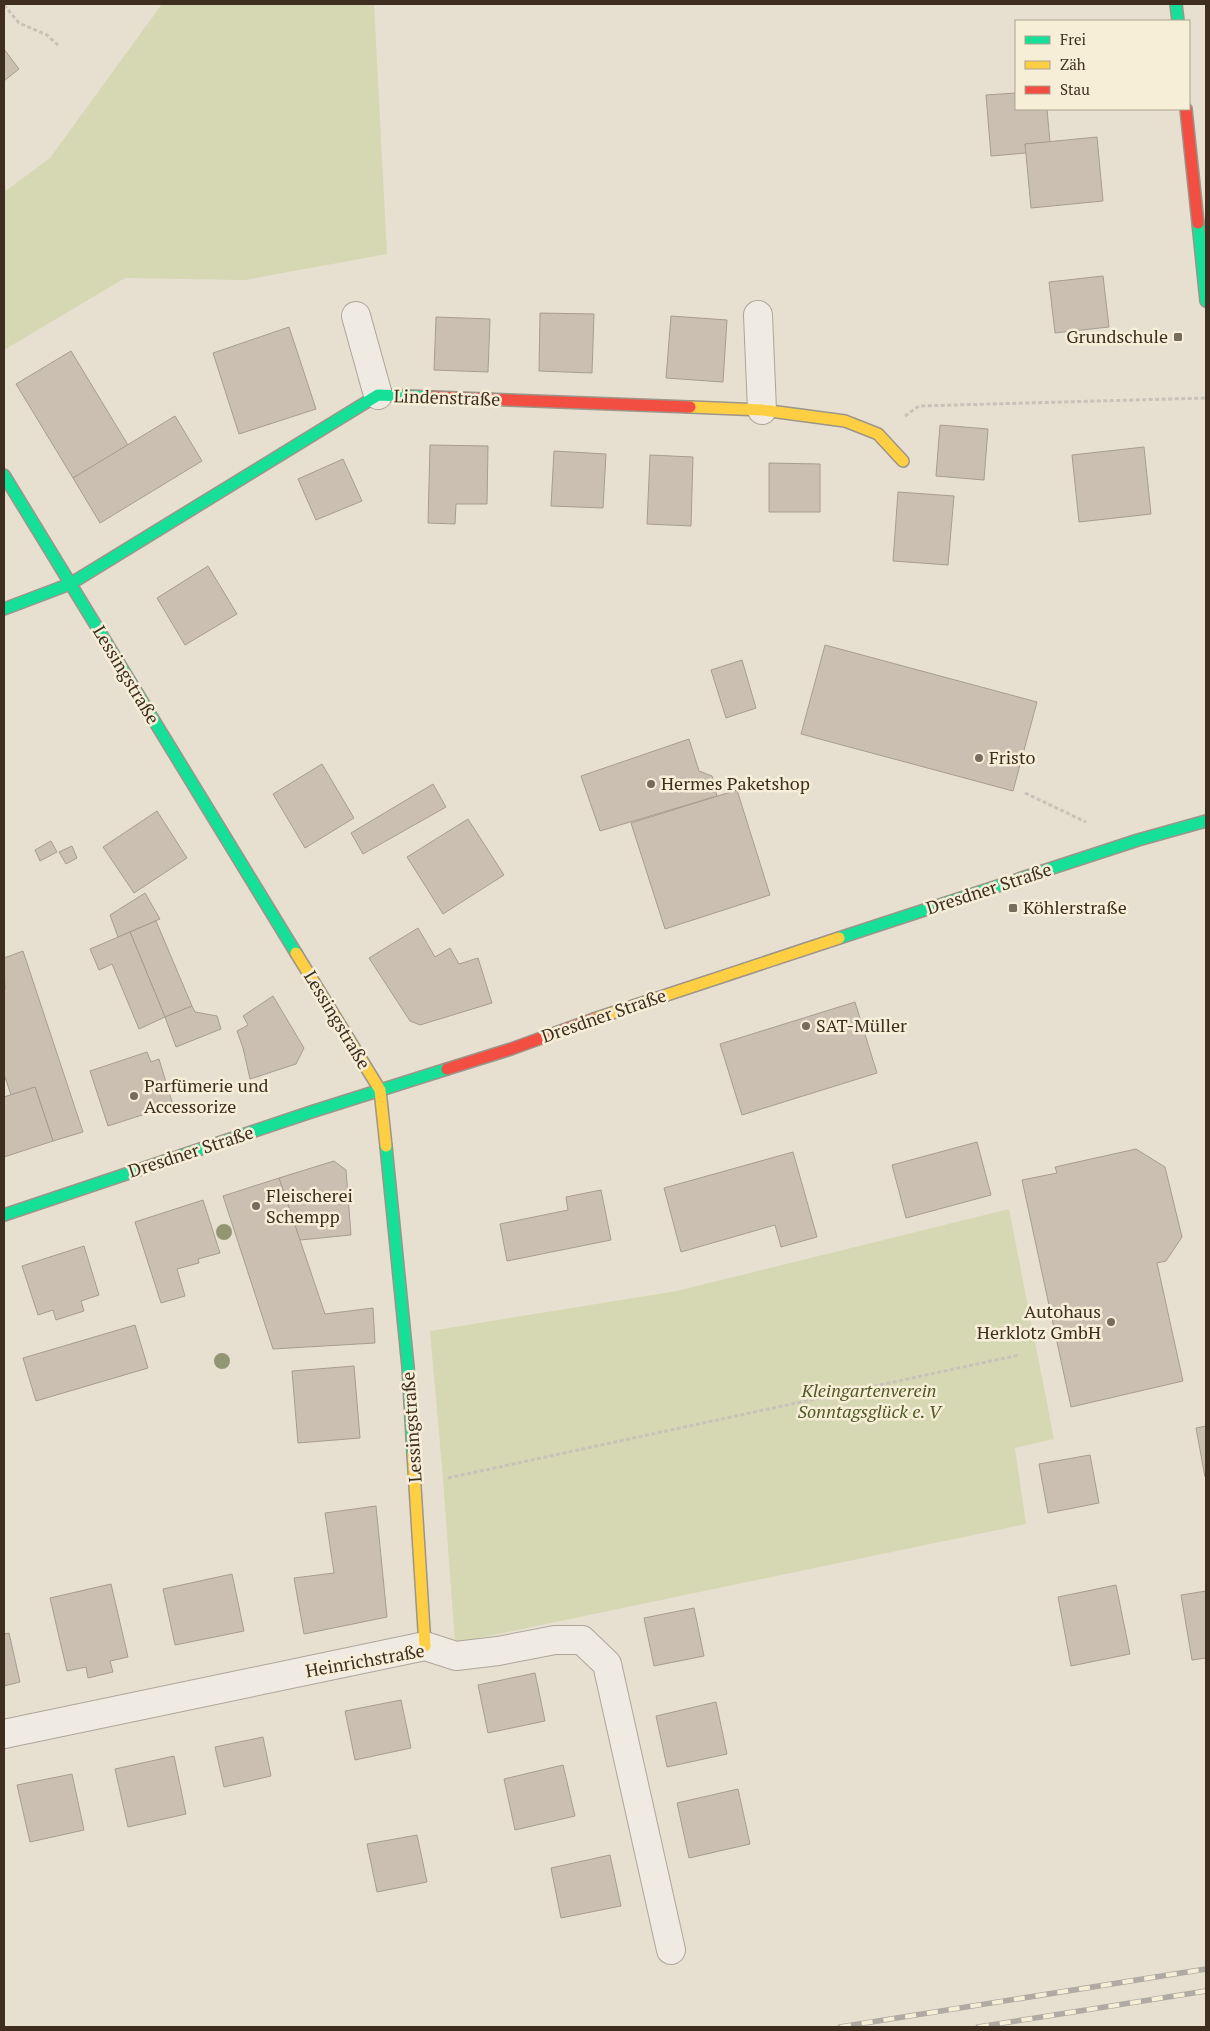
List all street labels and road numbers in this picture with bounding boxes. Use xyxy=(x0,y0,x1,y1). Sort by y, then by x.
street label: Lindenstraße xyxy=(393,383,501,411)
street label: Lessingstraße xyxy=(88,621,166,728)
street label: Dresdner Straße xyxy=(923,856,1054,920)
street label: Lessingstraße xyxy=(299,966,377,1073)
street label: Dresdner Straße xyxy=(538,982,669,1048)
street label: Dresdner Straße xyxy=(125,1119,256,1183)
street label: Lessingstraße xyxy=(395,1371,427,1483)
street label: Heinrichstraße xyxy=(303,1638,426,1682)

